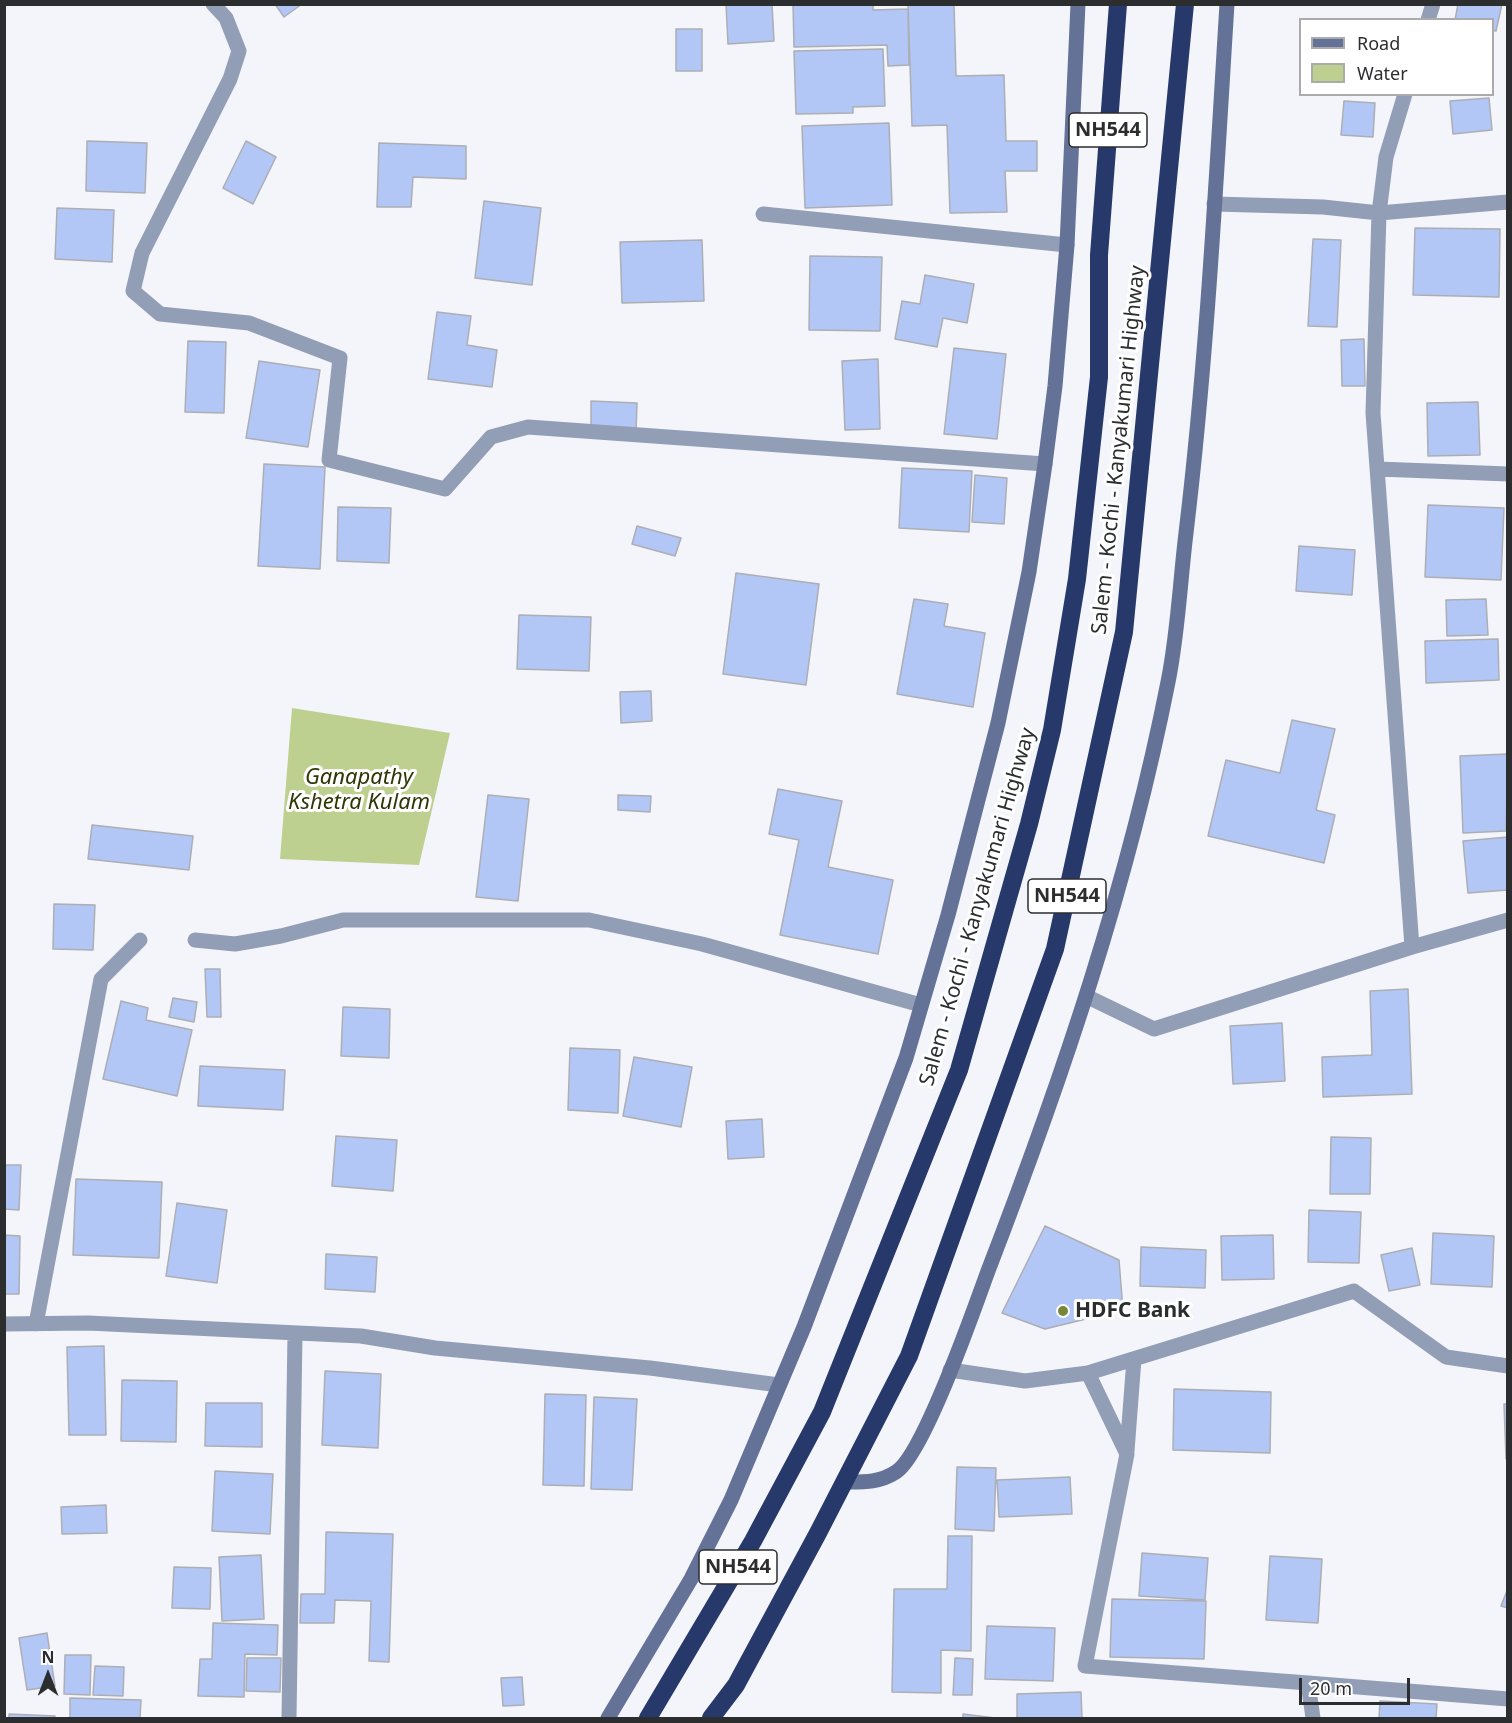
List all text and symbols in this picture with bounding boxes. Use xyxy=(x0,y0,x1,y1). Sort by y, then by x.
legend xyxy=(1299,18,1494,96)
text: Road xyxy=(1357,31,1400,55)
text: Water xyxy=(1357,61,1408,85)
road number: NH544 xyxy=(1069,113,1147,147)
street label: Salem - Kochi - Kanyakumari Highway xyxy=(1087,264,1151,636)
street label: Salem - Kochi - Kanyakumari Highway xyxy=(915,725,1041,1089)
water label: Ganapathy Kshetra Kulam xyxy=(288,765,430,816)
road number: NH544 xyxy=(1028,879,1106,913)
place label: HDFC Bank xyxy=(1075,1298,1190,1324)
marker: HDFC Bank xyxy=(1056,1304,1070,1318)
road number: NH544 xyxy=(699,1550,777,1584)
north arrow xyxy=(18,1645,78,1705)
text: N xyxy=(41,1646,55,1668)
scale bar xyxy=(1302,1666,1413,1704)
text: 20 m xyxy=(1310,1676,1352,1700)

